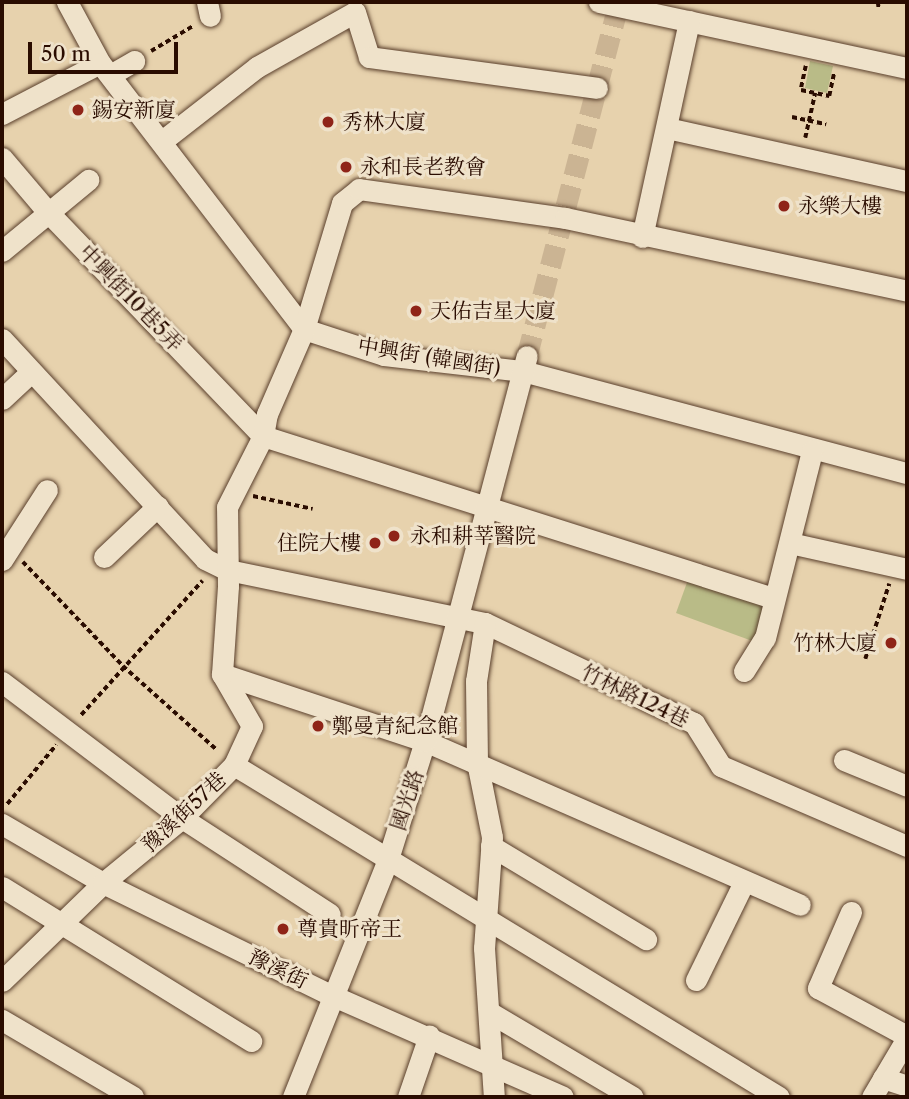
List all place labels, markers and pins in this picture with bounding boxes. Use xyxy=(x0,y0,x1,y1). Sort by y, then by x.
place label: 錫安新廈 xyxy=(92,97,176,123)
marker: 錫安新廈 xyxy=(70,102,86,118)
place label: 秀林大廈 xyxy=(342,109,426,135)
marker: 秀林大廈 xyxy=(320,114,336,130)
place label: 永和長老教會 xyxy=(360,154,486,180)
marker: 永和長老教會 xyxy=(338,159,354,175)
place label: 永樂大樓 xyxy=(798,193,882,219)
marker: 永樂大樓 xyxy=(776,198,792,214)
place label: 天佑吉星大廈 xyxy=(430,298,556,324)
marker: 天佑吉星大廈 xyxy=(408,303,424,319)
place label: 永和耕莘醫院 xyxy=(410,523,536,549)
marker: 永和耕莘醫院 xyxy=(384,526,404,546)
place label: 住院大樓 xyxy=(277,530,361,556)
marker: 住院大樓 xyxy=(367,535,383,551)
place label: 竹林大廈 xyxy=(793,630,877,656)
marker: 竹林大廈 xyxy=(883,635,899,651)
place label: 鄭曼青紀念館 xyxy=(332,713,458,739)
marker: 鄭曼青紀念館 xyxy=(310,718,326,734)
place label: 尊貴昕帝王 xyxy=(297,916,402,942)
marker: 尊貴昕帝王 xyxy=(275,921,291,937)

